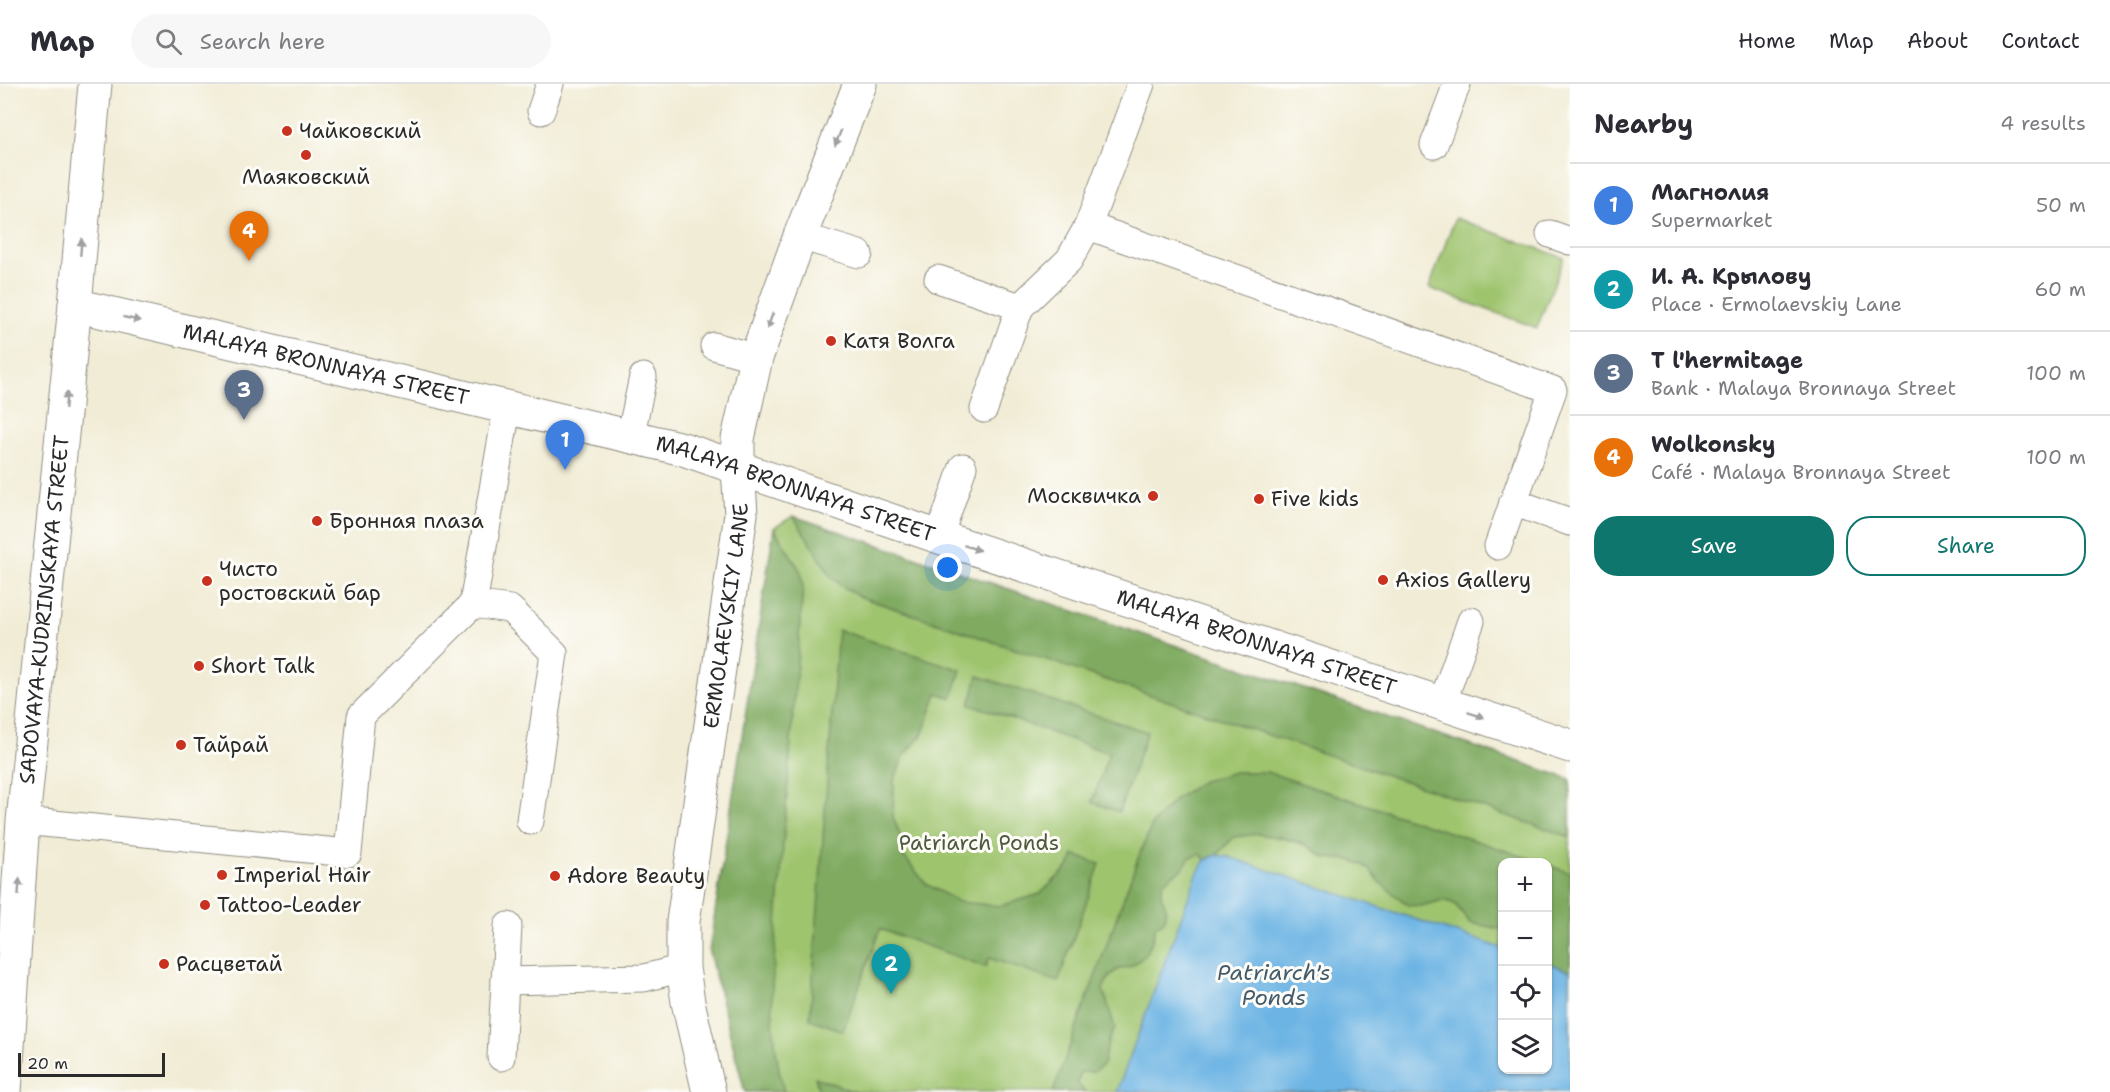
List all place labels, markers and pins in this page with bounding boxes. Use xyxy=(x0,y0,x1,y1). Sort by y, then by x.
place label: Чайковский xyxy=(299,117,422,145)
marker: Чайковский xyxy=(280,124,294,138)
marker: Маяковский xyxy=(299,148,313,162)
place label: Маяковский xyxy=(242,163,370,191)
pin: 4 xyxy=(230,212,268,261)
place label: Катя Волга xyxy=(843,327,955,355)
marker: Катя Волга xyxy=(824,334,838,348)
pin: 3 xyxy=(224,370,264,420)
pin: 1 xyxy=(546,420,584,470)
place label: Москвичка xyxy=(1027,482,1141,510)
place label: Five kids xyxy=(1271,485,1359,513)
marker: Москвичка xyxy=(1146,489,1160,503)
marker: Five kids xyxy=(1252,492,1266,506)
place label: Бронная плаза xyxy=(329,507,484,535)
marker: Бронная плаза xyxy=(310,514,324,528)
place label: Чисто ростовский бар xyxy=(219,555,381,607)
place label: Axios Gallery xyxy=(1395,566,1531,594)
marker: Axios Gallery xyxy=(1376,573,1390,587)
marker: Чисто ростовский бар xyxy=(200,574,214,588)
place label: Short Talk xyxy=(211,652,315,680)
marker: Short Talk xyxy=(192,659,206,673)
place label: Тайрай xyxy=(193,731,269,759)
marker: Тайрай xyxy=(174,738,188,752)
place label: Imperial Hair xyxy=(234,861,371,889)
place label: Adore Beauty xyxy=(567,862,705,890)
marker: Imperial Hair xyxy=(215,868,229,882)
marker: Adore Beauty xyxy=(548,869,562,883)
place label: Tattoo-Leader xyxy=(217,891,362,919)
marker: Tattoo-Leader xyxy=(198,898,212,912)
pin: 2 xyxy=(872,944,910,994)
place label: Расцветай xyxy=(176,950,283,978)
marker: Расцветай xyxy=(157,957,171,971)

